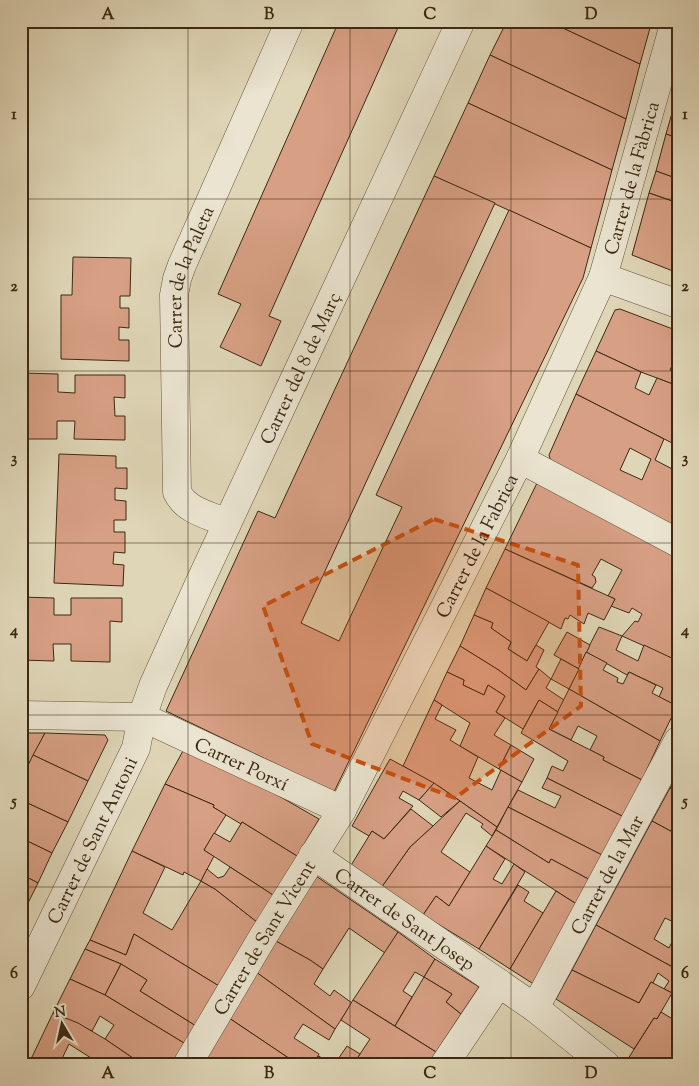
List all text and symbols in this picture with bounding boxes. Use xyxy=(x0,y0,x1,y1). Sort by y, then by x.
text: A xyxy=(102,4,115,27)
text: B xyxy=(264,4,274,27)
text: C xyxy=(424,4,437,27)
text: D xyxy=(585,4,598,27)
street label: Carrer de la Fàbrica xyxy=(599,98,668,259)
text: 1 xyxy=(11,104,17,127)
text: 1 xyxy=(682,104,688,127)
street label: Carrer de la Paleta xyxy=(163,202,222,348)
text: 2 xyxy=(10,276,18,299)
text: 2 xyxy=(681,276,689,299)
street label: Carrer del 8 de Març xyxy=(255,288,349,450)
text: 3 xyxy=(11,448,18,471)
text: 3 xyxy=(682,448,689,471)
street label: Carrer de la Fabrica xyxy=(430,470,526,623)
text: 4 xyxy=(9,620,18,643)
text: 4 xyxy=(680,620,689,643)
street label: Carrer Porxí xyxy=(189,732,292,799)
street label: Carrer de Sant Antoni xyxy=(42,753,146,930)
text: 5 xyxy=(9,791,17,814)
text: 5 xyxy=(680,791,688,814)
street label: Carrer de la Mar xyxy=(565,811,652,941)
street label: Carrer de Sant Vicent xyxy=(208,855,324,1021)
street label: Carrer de Sant Josep xyxy=(328,862,480,979)
text: 6 xyxy=(10,963,18,986)
text: 6 xyxy=(681,963,689,986)
north arrow xyxy=(38,998,88,1048)
text: N xyxy=(53,1002,67,1024)
text: A xyxy=(102,1063,115,1086)
text: B xyxy=(264,1063,274,1086)
text: C xyxy=(424,1063,437,1086)
text: D xyxy=(585,1063,598,1086)

